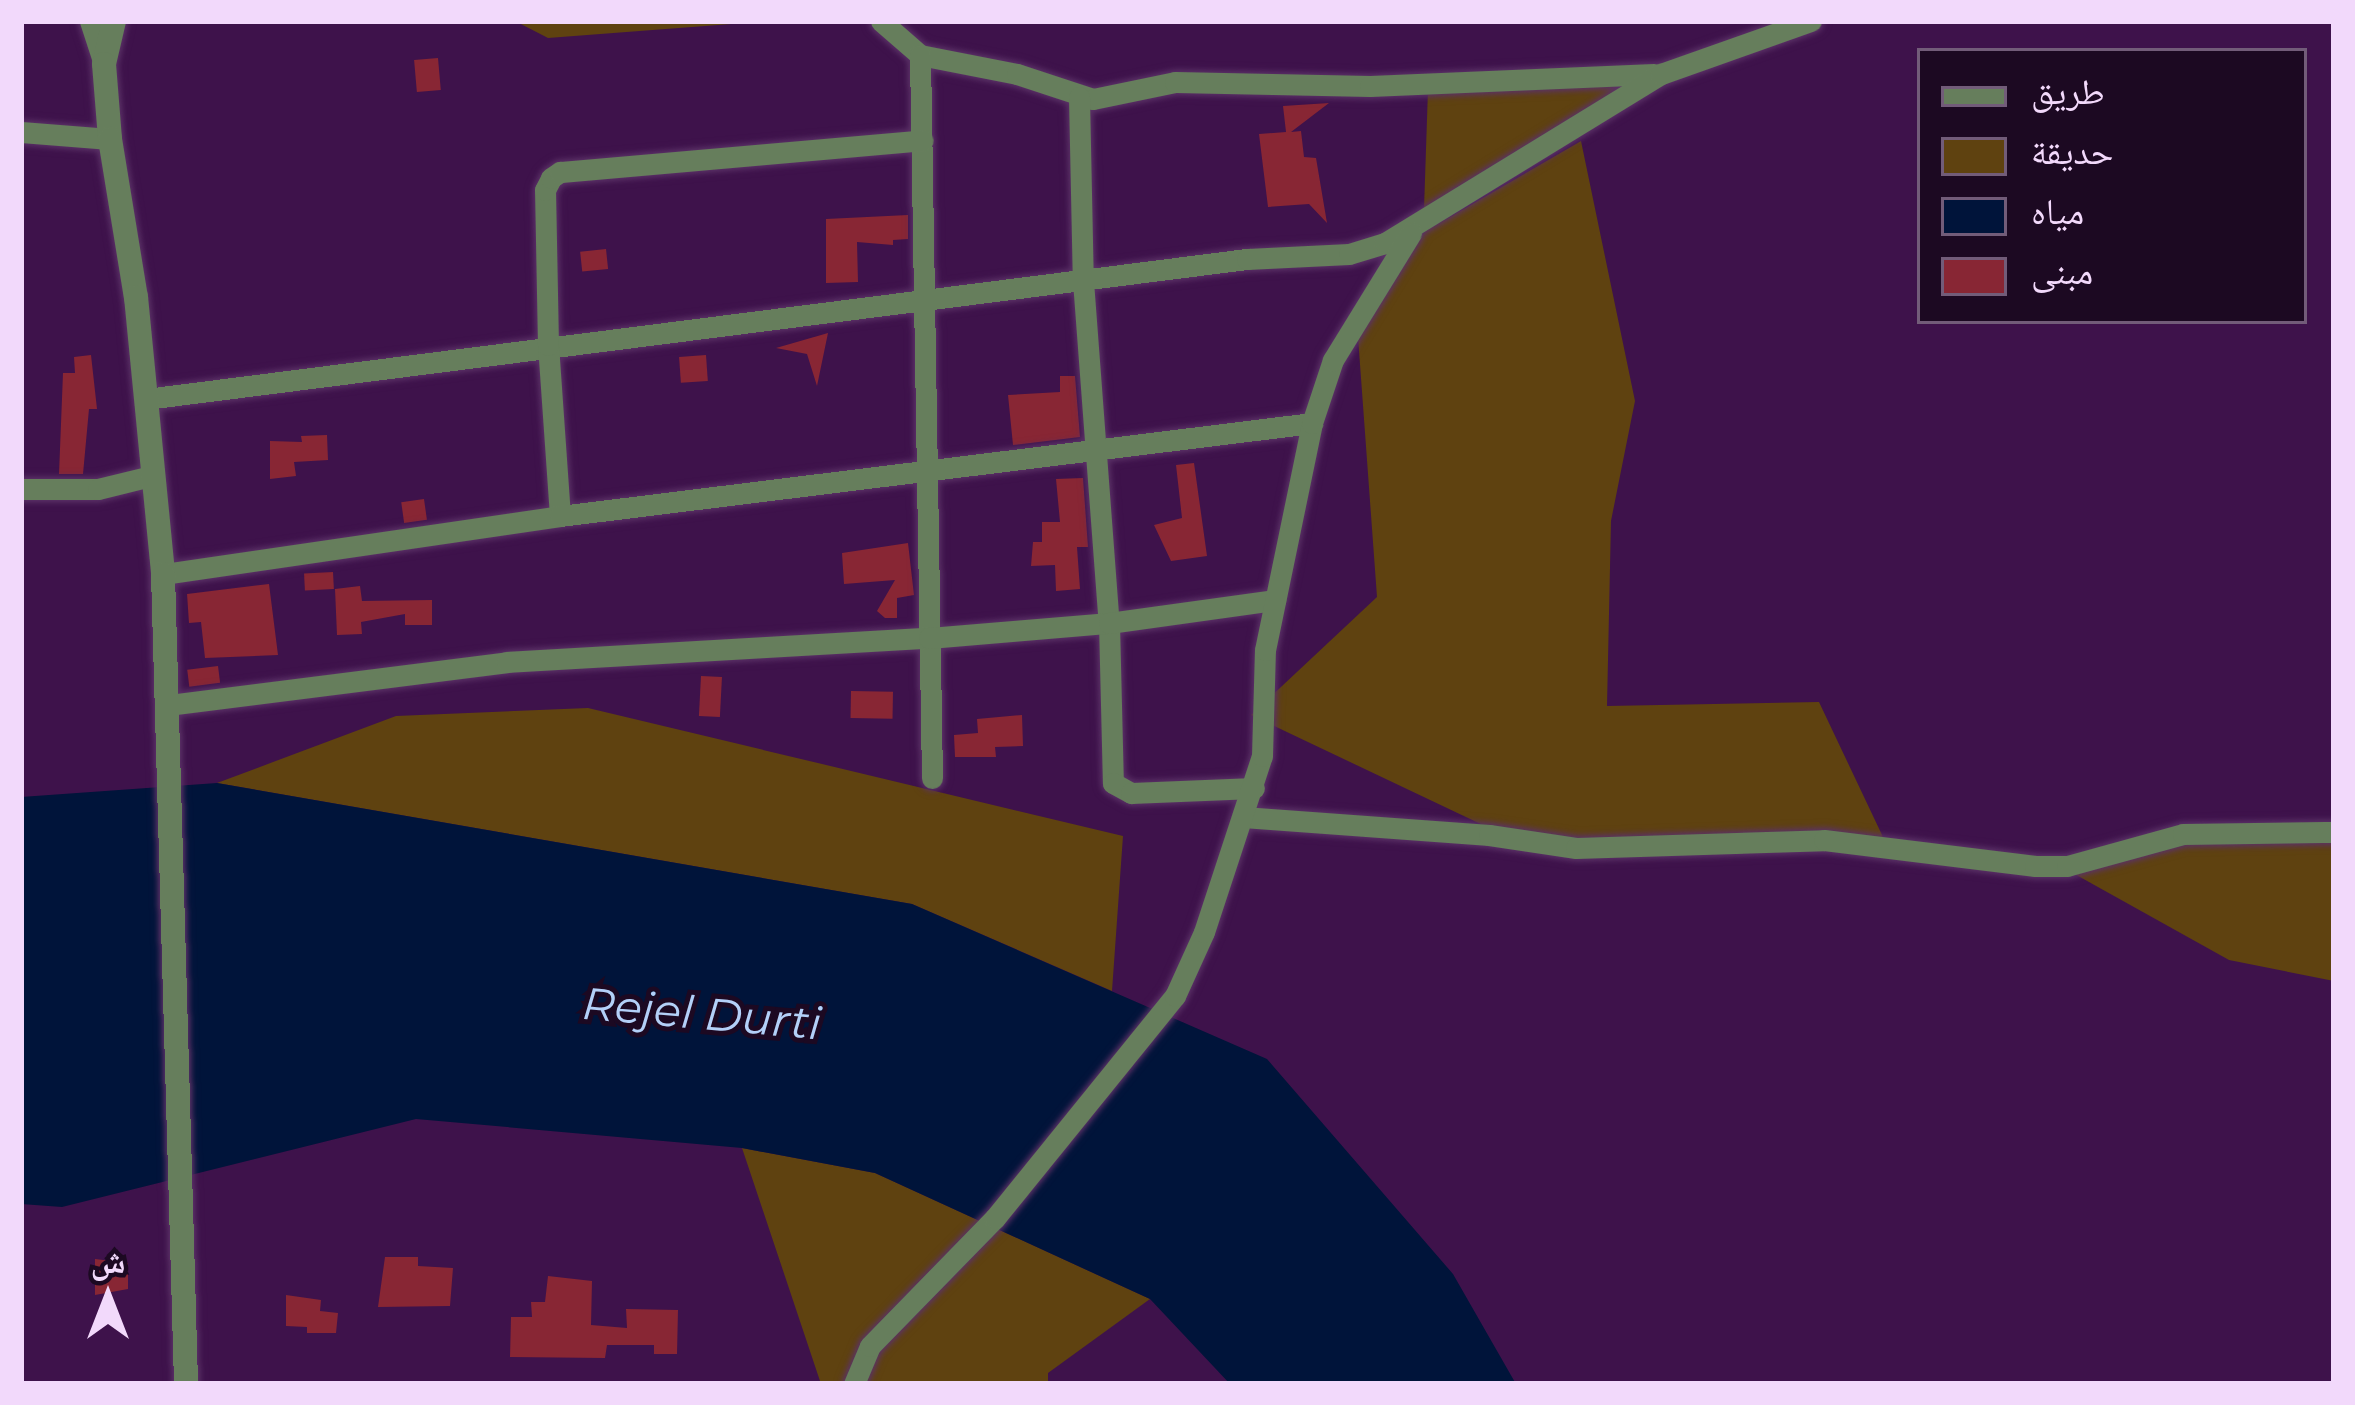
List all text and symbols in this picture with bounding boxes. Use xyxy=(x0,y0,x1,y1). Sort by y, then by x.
legend xyxy=(1917,48,2307,324)
text: طريق xyxy=(2031,69,2105,113)
text: حديقة xyxy=(2031,129,2114,173)
text: مياه xyxy=(2031,189,2084,233)
text: مبنى xyxy=(2031,249,2093,293)
water label: Rejel Durti xyxy=(580,976,824,1050)
north arrow xyxy=(48,1237,168,1357)
text: ش xyxy=(90,1241,126,1281)

